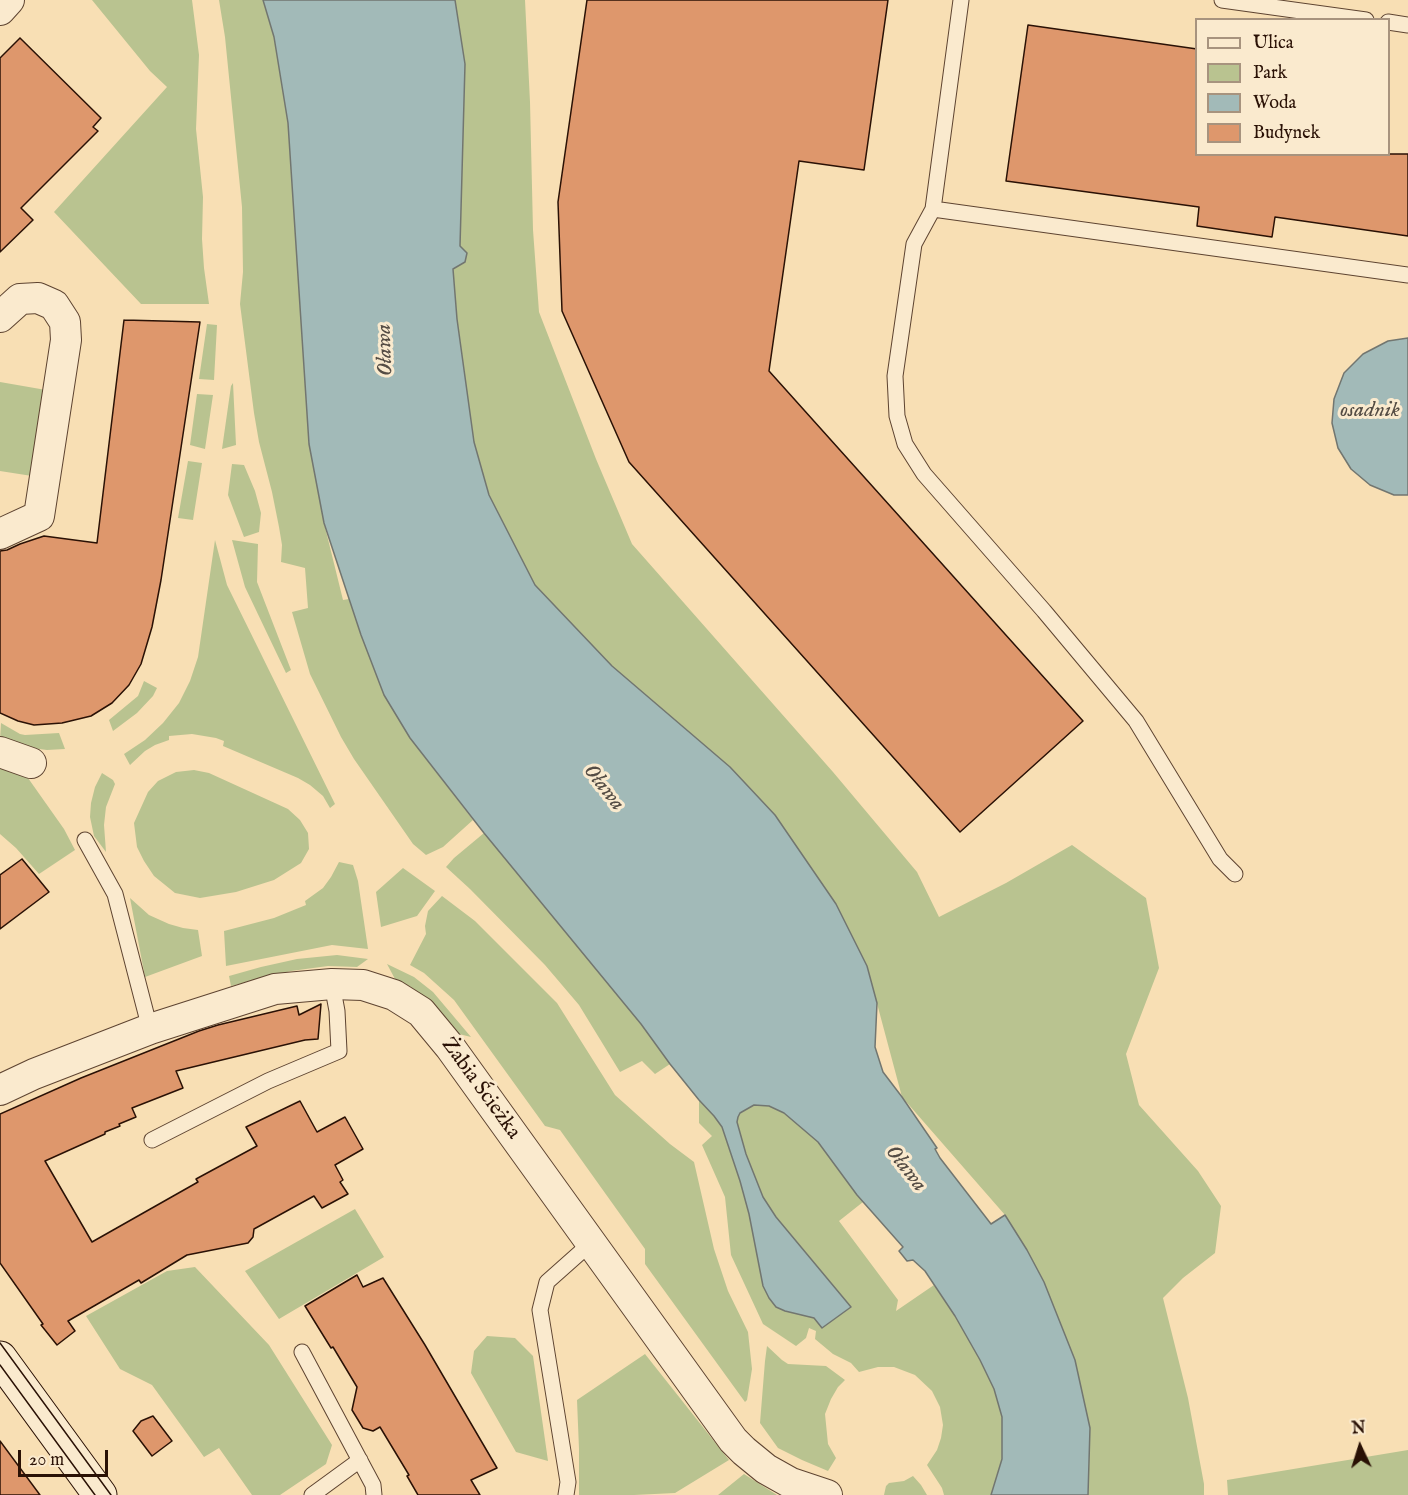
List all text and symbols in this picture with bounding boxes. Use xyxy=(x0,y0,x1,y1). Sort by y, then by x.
legend xyxy=(1195,18,1390,156)
text: Ulica xyxy=(1253,32,1294,55)
text: Park xyxy=(1253,62,1287,85)
text: Woda xyxy=(1253,92,1296,115)
text: Budynek xyxy=(1253,122,1320,145)
water label: Oława xyxy=(372,323,400,377)
water label: osadnik xyxy=(1340,398,1400,424)
water label: Oława xyxy=(577,759,629,817)
street label: Żabia Ścieżka xyxy=(435,1033,525,1145)
water label: Oława xyxy=(879,1140,931,1198)
north arrow xyxy=(1330,1417,1390,1477)
text: N xyxy=(1351,1419,1366,1440)
scale bar xyxy=(21,1438,111,1476)
text: 20 m xyxy=(29,1449,64,1472)

